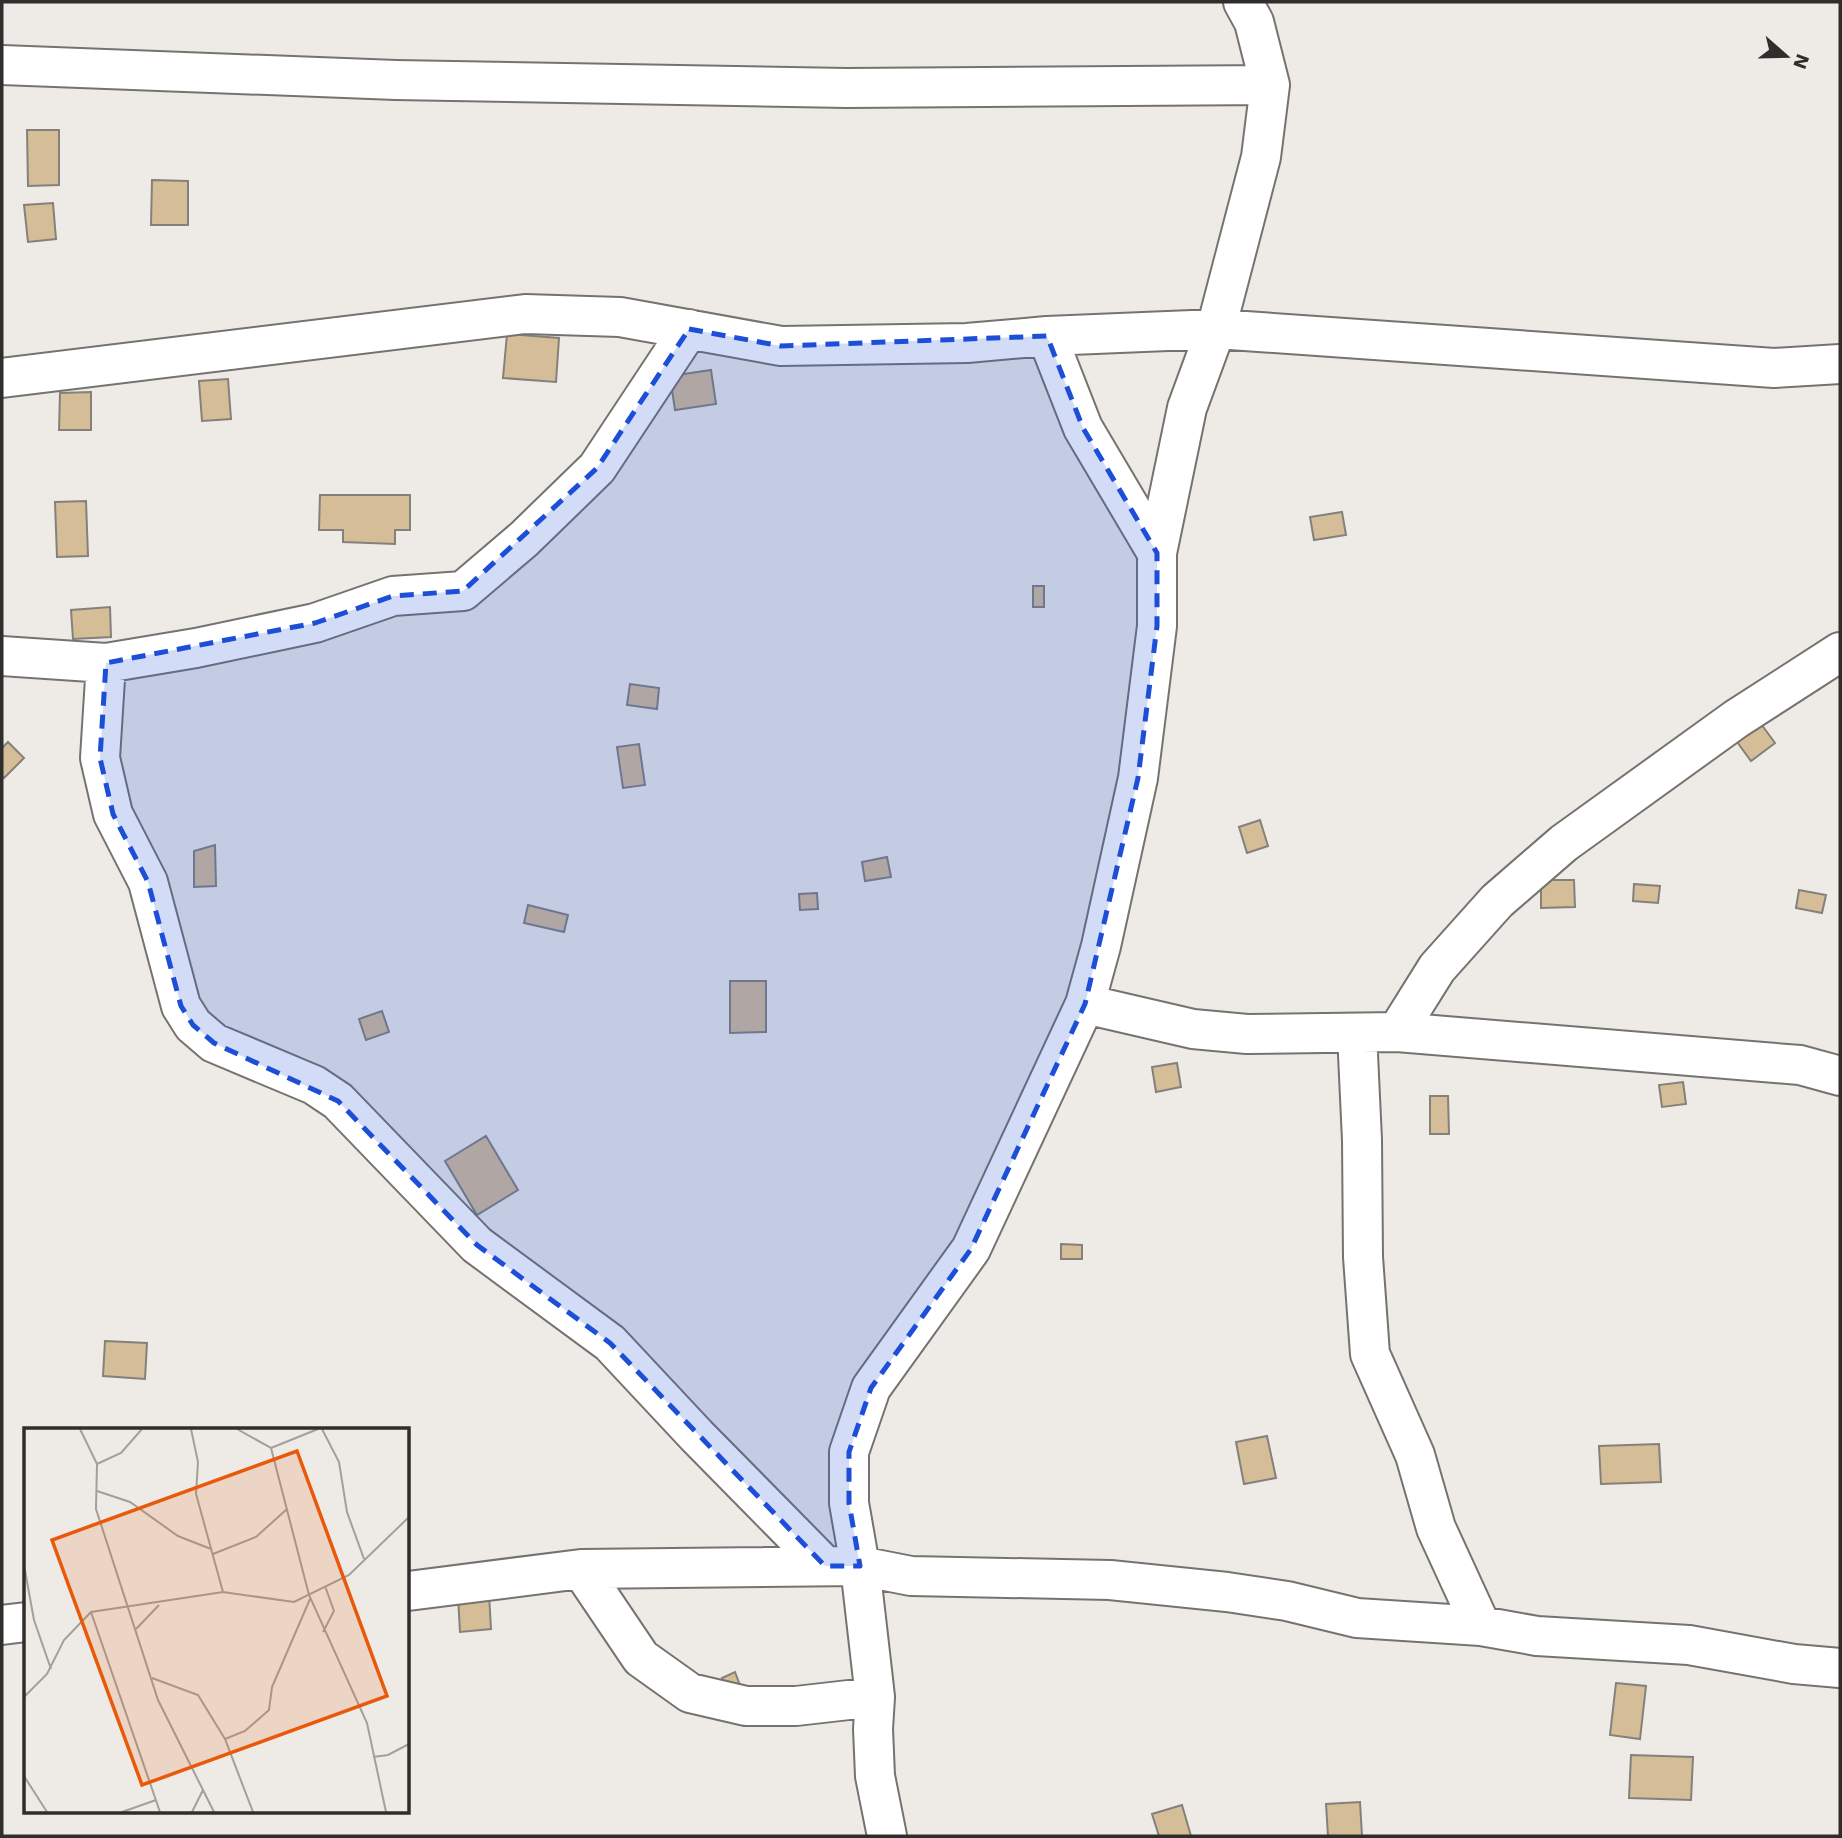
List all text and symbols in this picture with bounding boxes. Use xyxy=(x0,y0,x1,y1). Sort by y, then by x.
north arrow xyxy=(1751,21,1821,91)
text: N xyxy=(1788,51,1815,72)
inset map xyxy=(24,1428,410,1814)

